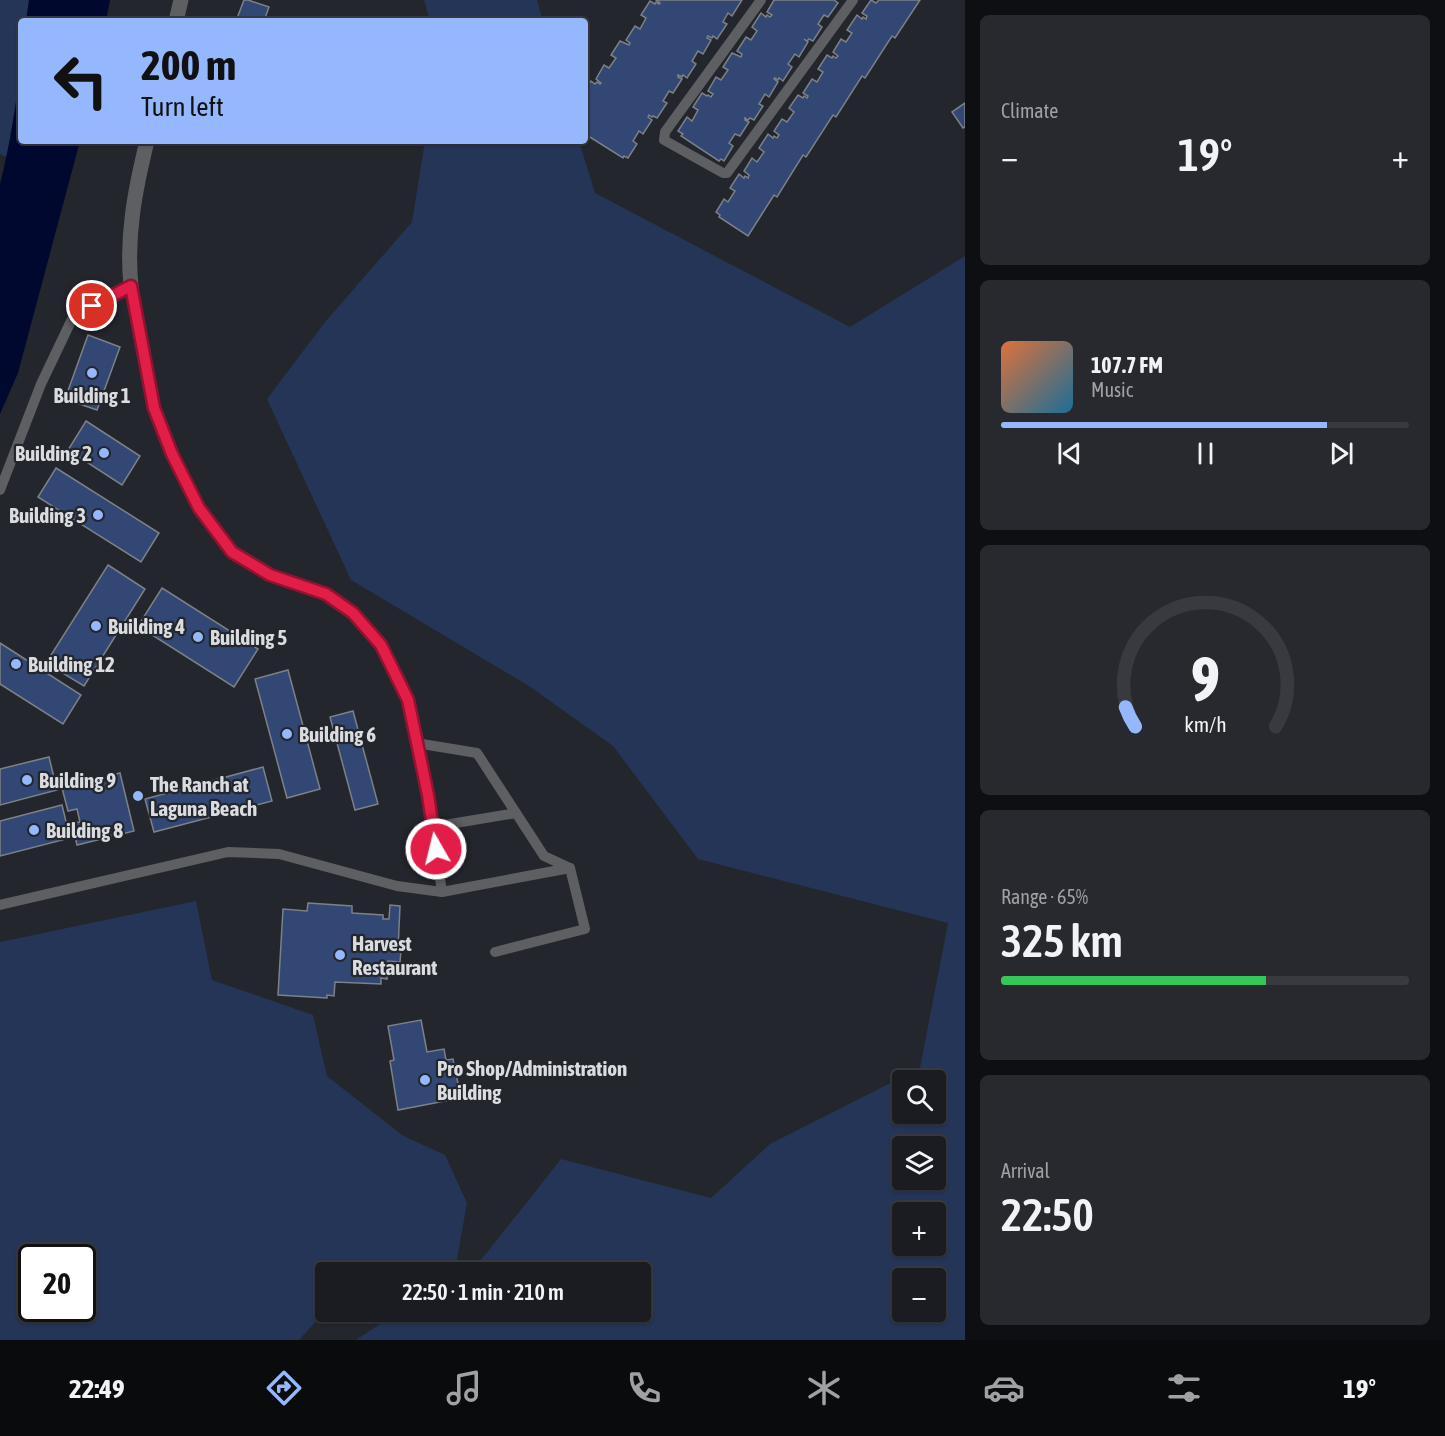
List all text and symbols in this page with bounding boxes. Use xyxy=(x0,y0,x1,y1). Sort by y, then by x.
text: 200 m xyxy=(141,41,236,89)
icon: left xyxy=(42,42,120,120)
text: Turn left xyxy=(141,91,224,122)
text: Climate xyxy=(1001,99,1058,122)
text: 19° xyxy=(1178,129,1232,181)
text: − xyxy=(1001,137,1018,175)
text: + xyxy=(1392,137,1409,175)
pin xyxy=(66,280,117,331)
icon: arrive xyxy=(75,289,108,322)
text: 107.7 FM xyxy=(1091,352,1163,378)
marker: Building 1 xyxy=(85,366,99,380)
text: Music xyxy=(1091,378,1133,401)
place label: Building 1 xyxy=(53,383,131,407)
icon: previous xyxy=(1053,437,1086,470)
icon: pause xyxy=(1189,437,1222,470)
icon: next xyxy=(1325,437,1358,470)
place label: Building 2 xyxy=(15,441,92,465)
marker: Building 2 xyxy=(97,446,111,460)
place label: Building 3 xyxy=(9,503,86,527)
marker: Building 3 xyxy=(91,508,105,522)
place label: Building 4 xyxy=(108,614,185,638)
marker: Building 4 xyxy=(89,619,103,633)
place label: Building 5 xyxy=(210,625,287,649)
marker: Building 5 xyxy=(191,630,205,644)
text: 9 xyxy=(1190,643,1220,714)
place label: Building 12 xyxy=(28,652,115,676)
marker: Building 12 xyxy=(9,657,23,671)
text: km/h xyxy=(1184,712,1226,737)
place label: Building 6 xyxy=(299,722,376,746)
marker: Building 6 xyxy=(280,727,294,741)
place label: Building 9 xyxy=(39,768,116,792)
place label: The Ranch at Laguna Beach xyxy=(150,772,257,820)
marker: Building 9 xyxy=(20,773,34,787)
marker: The Ranch at Laguna Beach xyxy=(131,789,145,803)
position arrow xyxy=(404,817,468,881)
place label: Building 8 xyxy=(46,818,123,842)
marker: Building 8 xyxy=(27,823,41,837)
text: Range · 65% xyxy=(1001,885,1088,908)
text: 325 km xyxy=(1001,915,1123,967)
place label: Harvest Restaurant xyxy=(352,931,437,979)
marker: Harvest Restaurant xyxy=(333,948,347,962)
place label: Pro Shop/Administration Building xyxy=(437,1056,627,1104)
map controls xyxy=(892,1070,946,1322)
button: search xyxy=(892,1070,946,1124)
marker: Pro Shop/Administration Building xyxy=(418,1073,432,1087)
button: layers xyxy=(892,1136,946,1190)
text: Arrival xyxy=(1001,1159,1050,1182)
text: 22:50 xyxy=(1001,1189,1094,1241)
button: + xyxy=(892,1202,946,1256)
speed limit sign: 20 xyxy=(18,1244,96,1322)
button: − xyxy=(892,1268,946,1322)
text: 22:50 · 1 min · 210 m xyxy=(402,1279,564,1305)
icon: directions xyxy=(263,1367,305,1409)
icon: music xyxy=(443,1367,485,1409)
icon: phone xyxy=(623,1367,665,1409)
icon: climate xyxy=(803,1367,845,1409)
icon: car xyxy=(983,1367,1025,1409)
icon: filters xyxy=(1163,1367,1205,1409)
text: 22:49 xyxy=(69,1373,125,1404)
text: 19° xyxy=(1343,1373,1376,1404)

